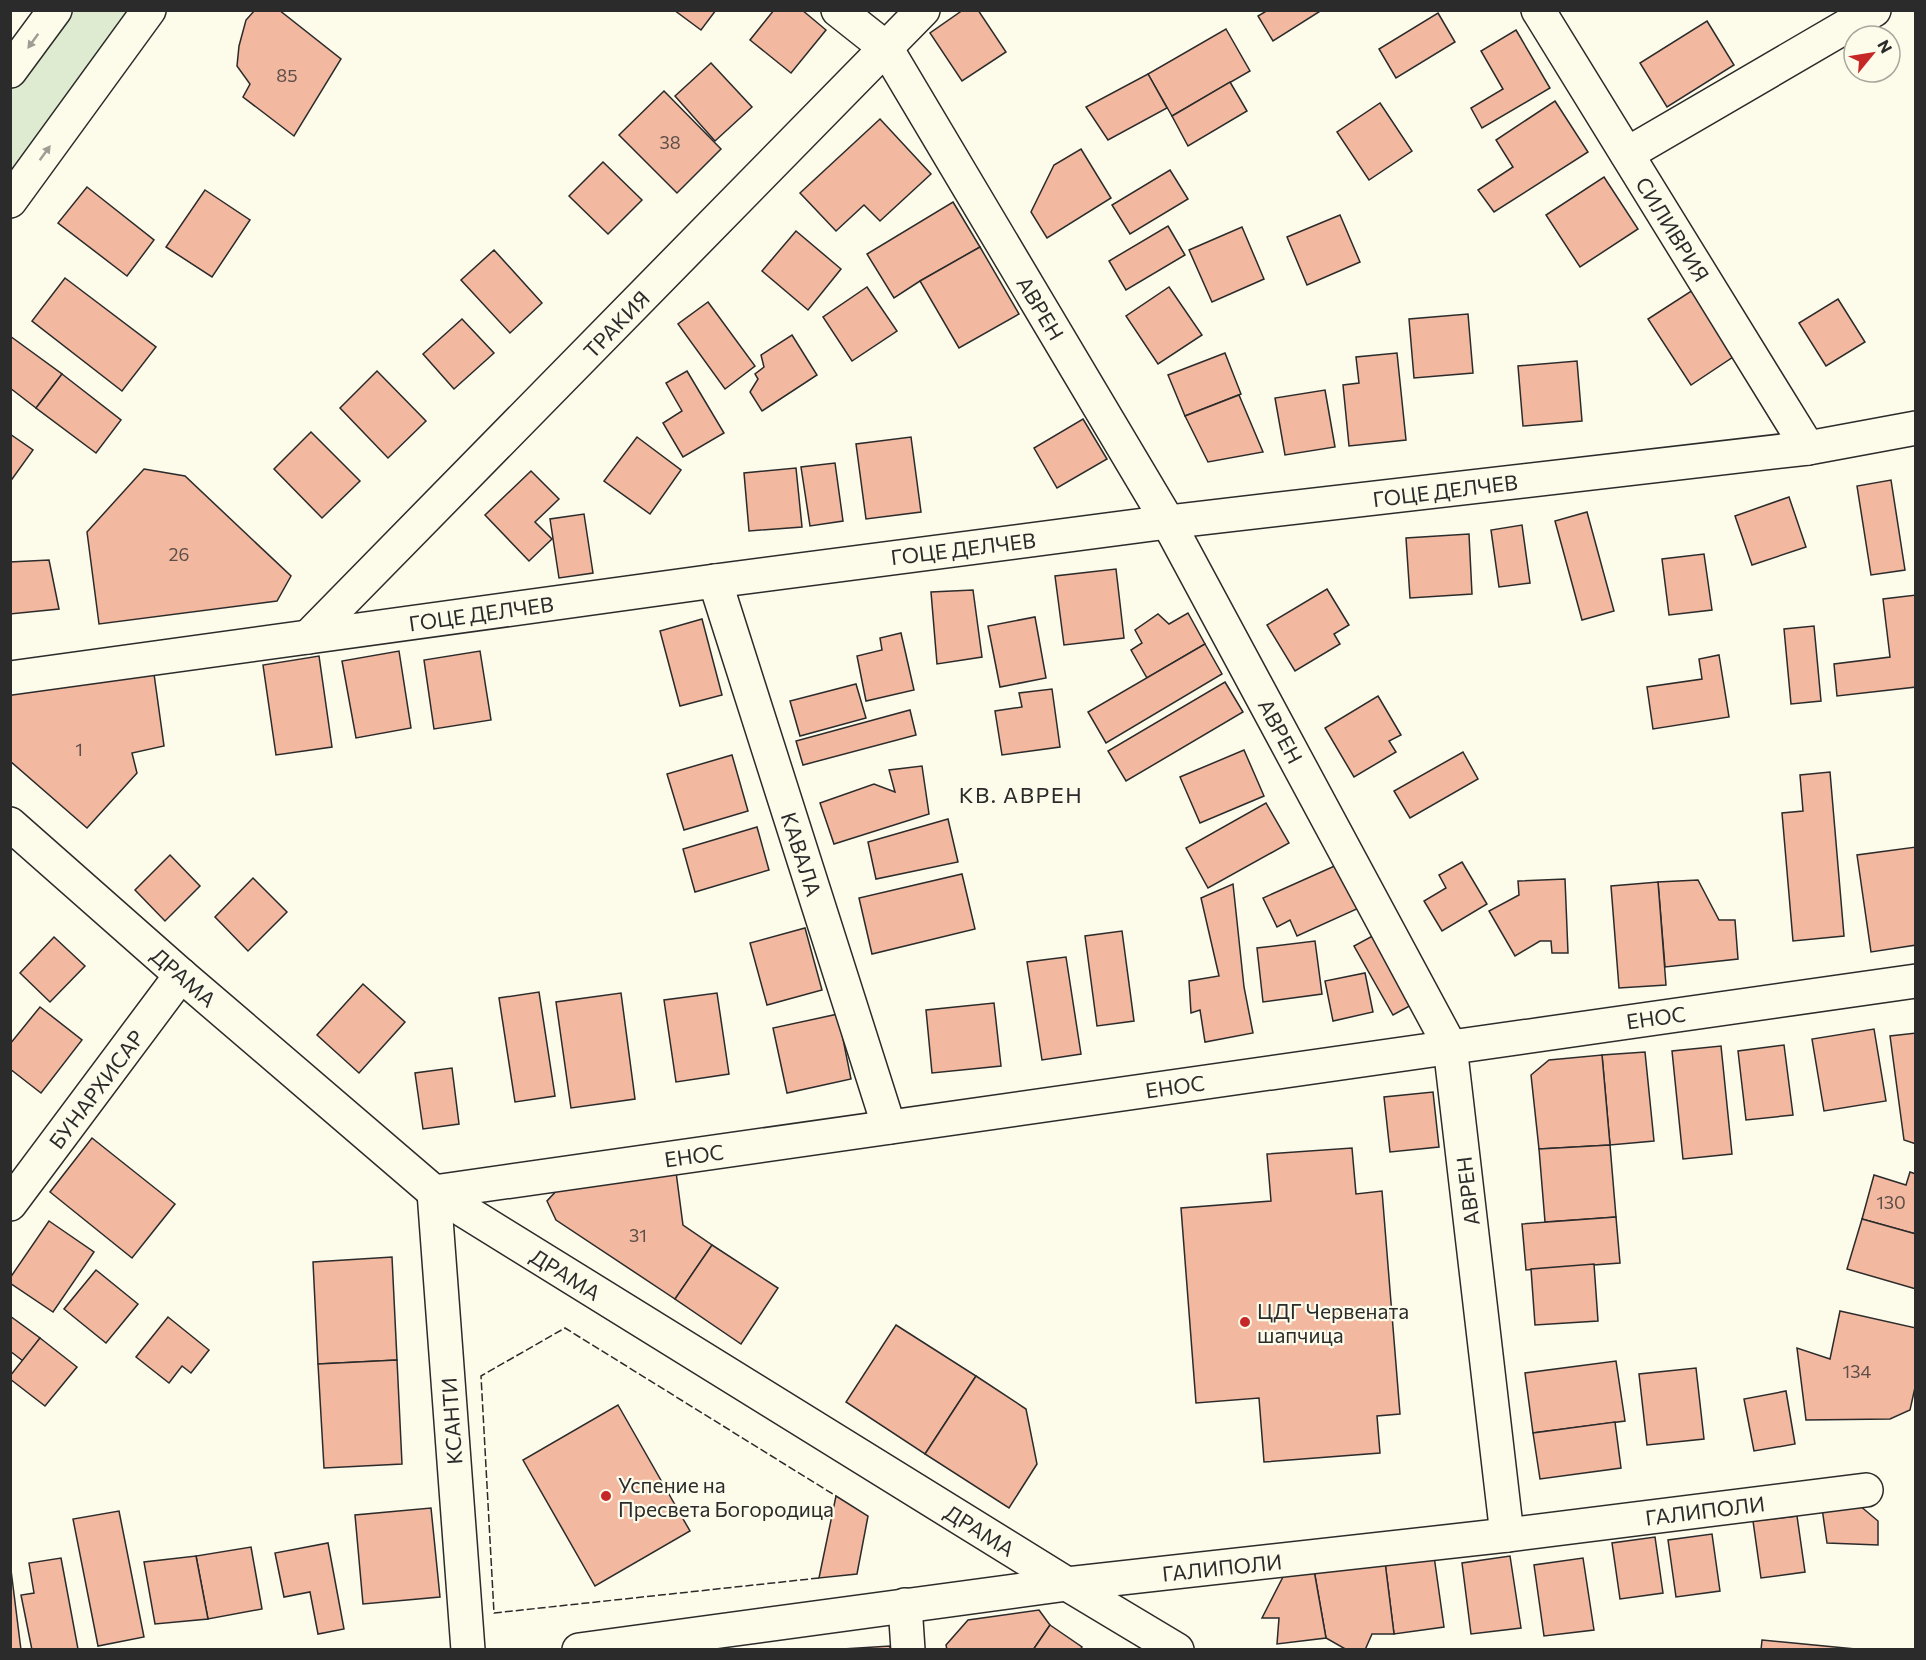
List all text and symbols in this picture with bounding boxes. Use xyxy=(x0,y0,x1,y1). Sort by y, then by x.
north arrow xyxy=(1842,24,1902,84)
one-way arrow xyxy=(27,33,39,48)
text: N xyxy=(1874,36,1897,56)
house number: 85 xyxy=(276,64,298,86)
house number: 38 xyxy=(659,131,681,153)
one-way arrow xyxy=(39,146,51,162)
street label: СИЛИВРИЯ xyxy=(1631,172,1715,286)
street label: АВРЕН xyxy=(1012,272,1070,344)
street label: ТРАКИЯ xyxy=(578,285,654,363)
street label: ГОЦЕ ДЕЛЧЕВ xyxy=(1371,469,1519,511)
street label: ГОЦЕ ДЕЛЧЕВ xyxy=(889,527,1037,569)
house number: 26 xyxy=(169,543,189,565)
street label: ГОЦЕ ДЕЛЧЕВ xyxy=(407,590,555,636)
street label: АВРЕН xyxy=(1254,694,1308,768)
house number: 1 xyxy=(75,738,83,760)
district label: КВ. АВРЕН xyxy=(959,781,1083,808)
street label: КАВАЛА xyxy=(777,809,827,899)
street label: ДРАМА xyxy=(147,942,221,1012)
street label: ЕНОС xyxy=(1625,1000,1687,1034)
street label: БУНАРХИСАР xyxy=(43,1025,149,1153)
street label: ЕНОС xyxy=(1144,1069,1206,1103)
street label: ЕНОС xyxy=(663,1138,725,1172)
street label: АВРЕН xyxy=(1450,1155,1484,1227)
house number: 130 xyxy=(1876,1191,1906,1213)
house number: 31 xyxy=(629,1224,647,1246)
street label: ДРАМА xyxy=(526,1243,606,1305)
place label: ЦДГ Червената шапчица xyxy=(1257,1298,1409,1347)
marker: ЦДГ Червената шапчица xyxy=(1238,1315,1252,1329)
house number: 134 xyxy=(1843,1360,1872,1382)
street label: КСАНТИ xyxy=(435,1377,467,1465)
place label: Успение на Пресвета Богородица xyxy=(618,1472,834,1521)
marker: Успение на Пресвета Богородица xyxy=(599,1489,613,1503)
street label: ГАЛИПОЛИ xyxy=(1644,1490,1766,1530)
street label: ДРАМА xyxy=(940,1499,1020,1561)
street label: ГАЛИПОЛИ xyxy=(1161,1548,1283,1586)

